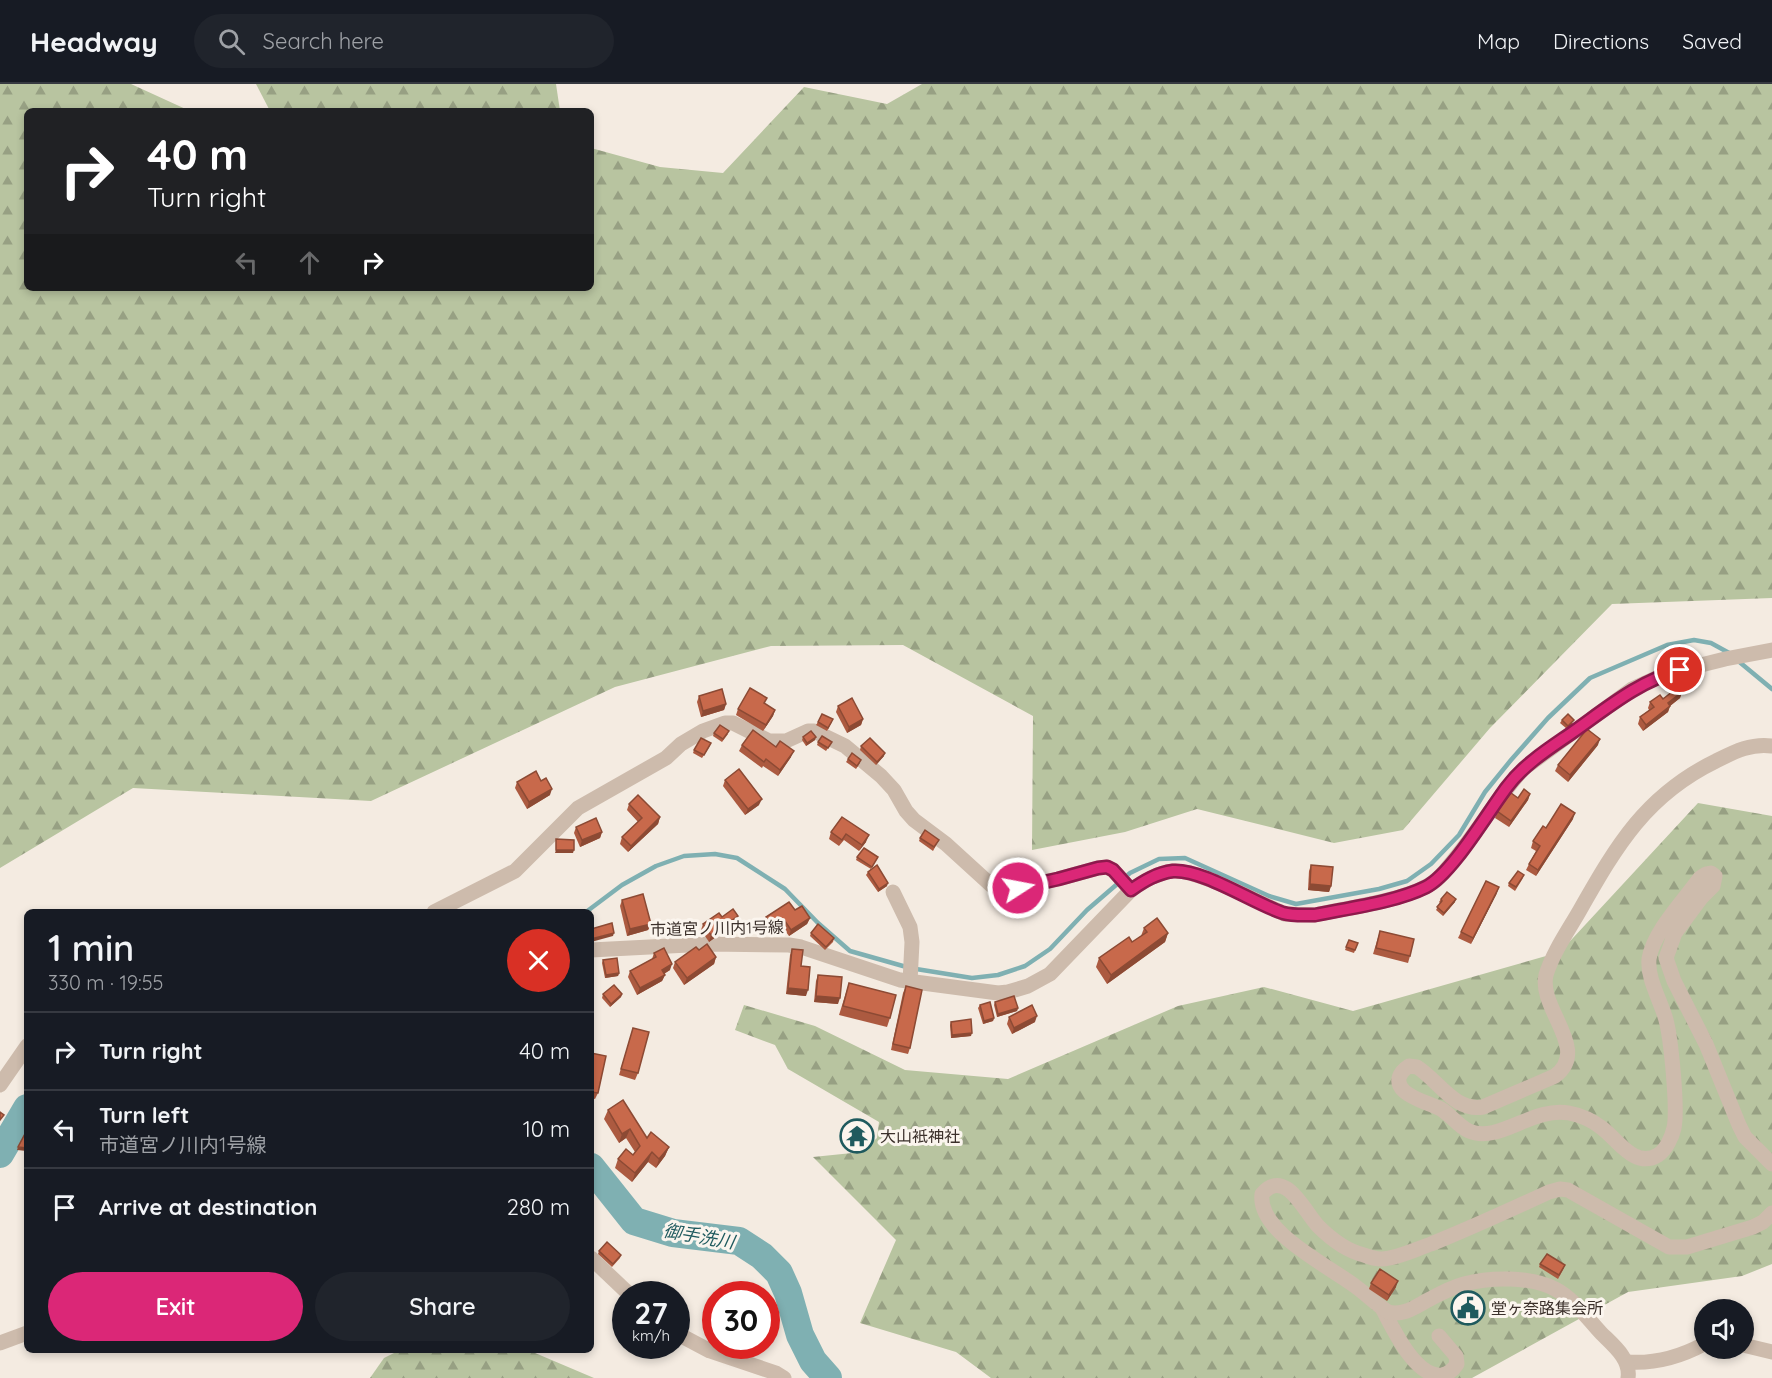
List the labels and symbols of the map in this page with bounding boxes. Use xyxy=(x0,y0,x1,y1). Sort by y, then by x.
pin xyxy=(1654,644,1705,695)
position arrow xyxy=(986,856,1050,920)
street label: 市道宮ノ川内1号線 xyxy=(650,917,784,939)
temple icon: 大山衹神社 xyxy=(839,1118,875,1154)
place label: 大山衹神社 xyxy=(880,1126,960,1146)
water label: 御手洗川 xyxy=(662,1218,738,1254)
speed limit sign: 30 xyxy=(702,1281,780,1359)
public building icon: 堂ヶ奈路集会所 xyxy=(1450,1290,1486,1326)
place label: 堂ヶ奈路集会所 xyxy=(1491,1298,1603,1318)

